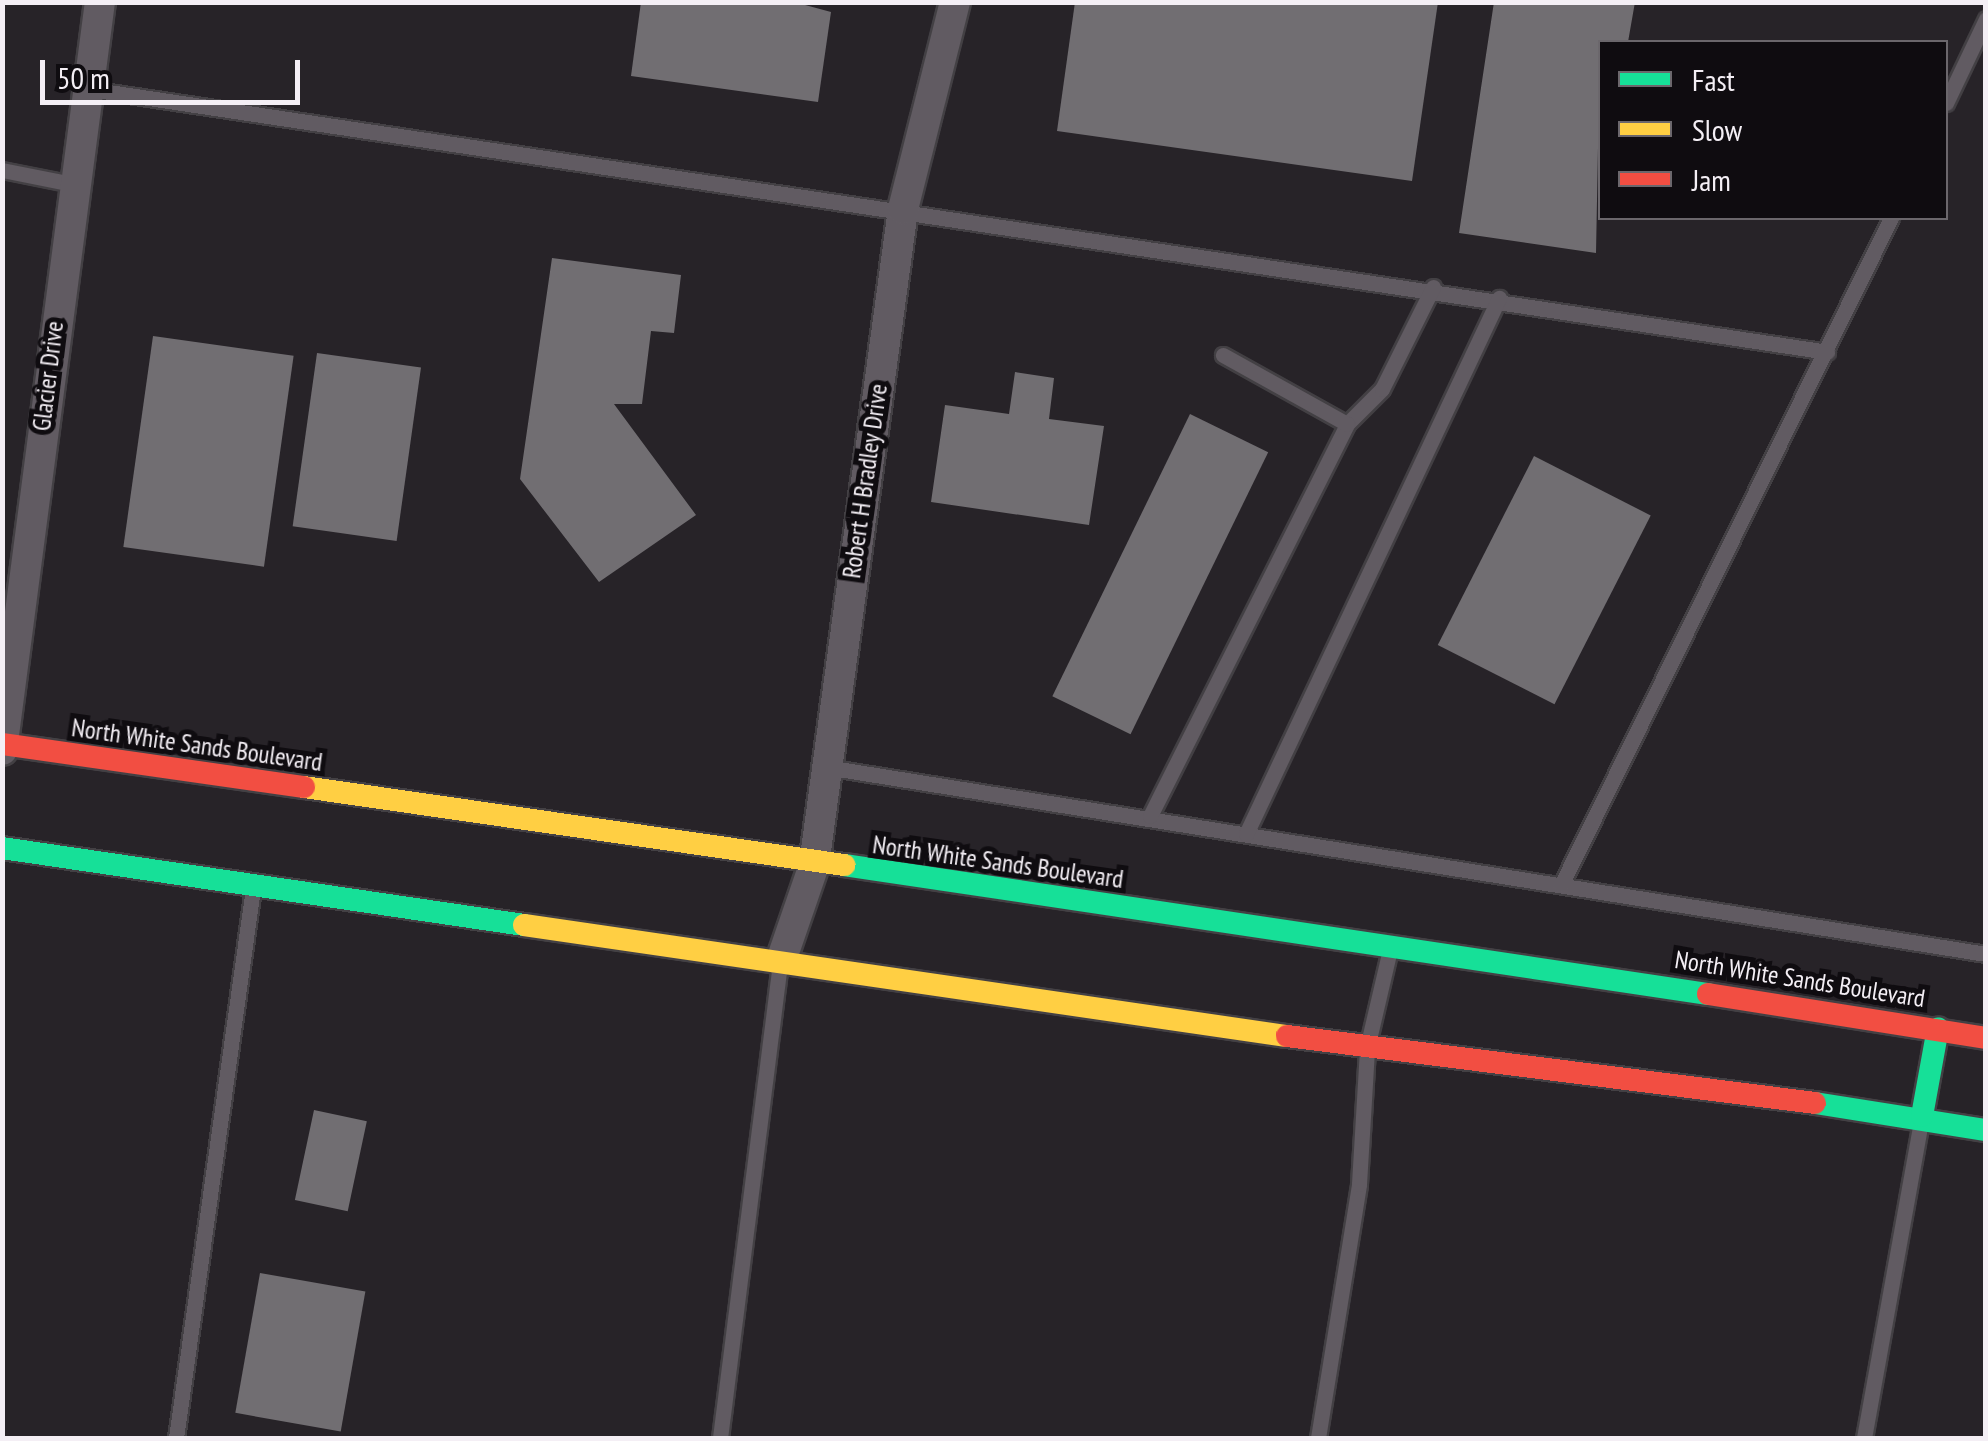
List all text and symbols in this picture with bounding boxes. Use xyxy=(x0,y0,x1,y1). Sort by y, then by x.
scale bar xyxy=(45,40,305,102)
legend xyxy=(1598,40,1948,220)
text: 50 m xyxy=(57,58,110,97)
text: Fast xyxy=(1692,60,1735,99)
text: Slow xyxy=(1692,110,1742,149)
text: Jam xyxy=(1692,160,1731,199)
street label: Glacier Drive xyxy=(26,319,70,433)
street label: Robert H Bradley Drive xyxy=(836,382,894,580)
street label: North White Sands Boulevard xyxy=(70,713,324,777)
street label: North White Sands Boulevard xyxy=(871,830,1125,894)
street label: North White Sands Boulevard xyxy=(1673,944,1927,1014)

